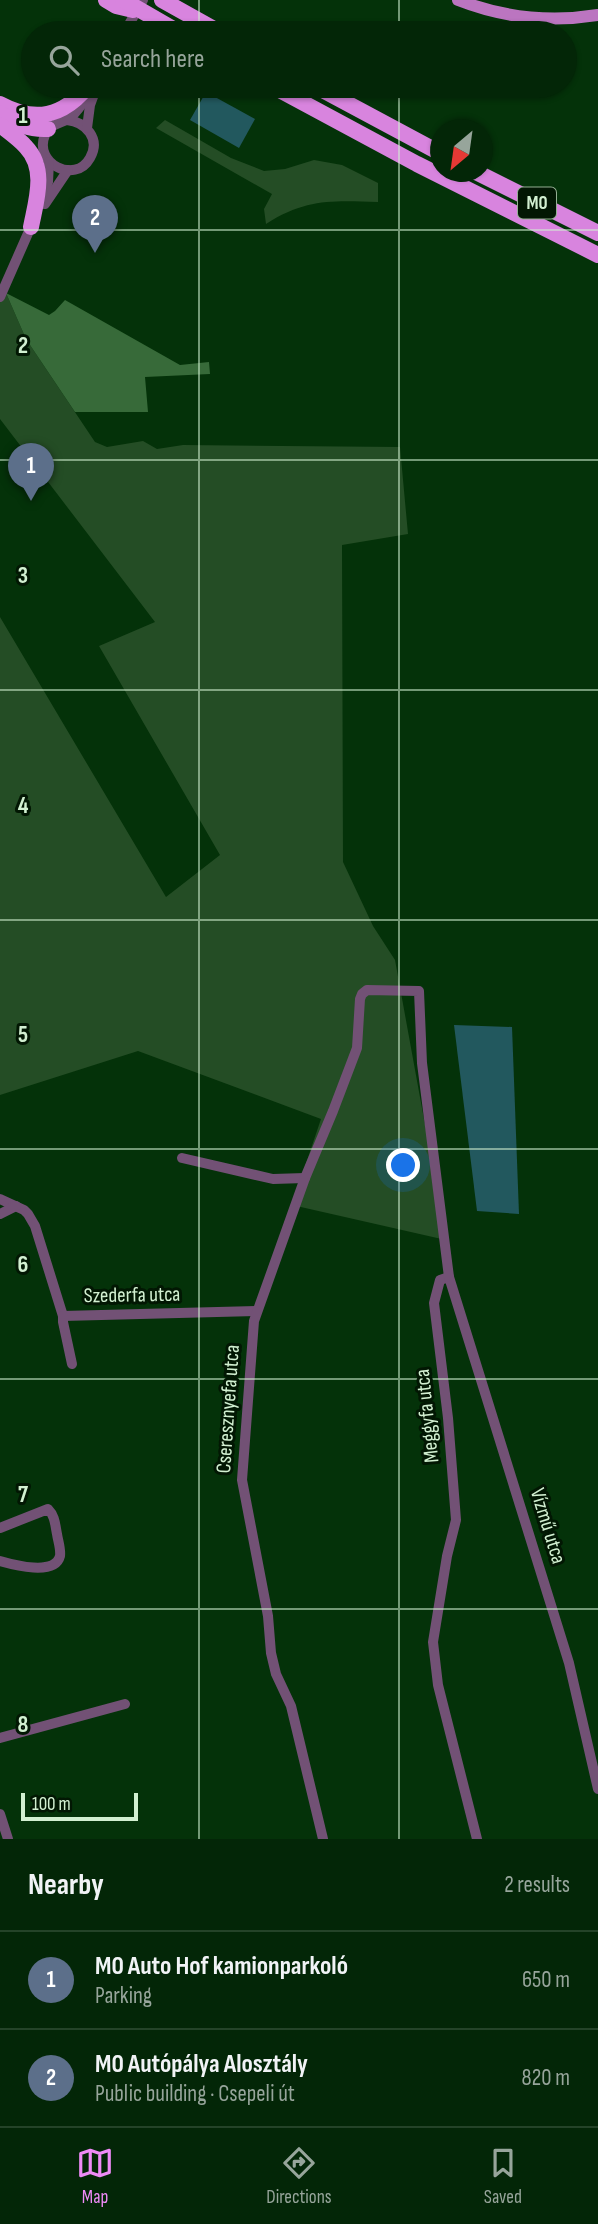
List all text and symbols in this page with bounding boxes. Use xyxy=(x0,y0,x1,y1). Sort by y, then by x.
search box xyxy=(21,21,577,98)
icon: search xyxy=(45,41,83,79)
text: Search here xyxy=(101,44,204,75)
text: 1 xyxy=(18,102,28,130)
north arrow xyxy=(430,119,493,182)
road number: M0 xyxy=(518,188,556,218)
pin: 2 xyxy=(72,195,118,253)
text: 2 xyxy=(18,332,28,360)
pin: 1 xyxy=(8,443,54,501)
text: 3 xyxy=(18,562,28,590)
text: 4 xyxy=(18,792,29,820)
text: 5 xyxy=(18,1021,28,1049)
your location xyxy=(386,1148,420,1182)
text: 6 xyxy=(18,1251,28,1279)
street label: Szederfa utca xyxy=(83,1282,181,1308)
street label: Cseresznyefa utca xyxy=(211,1344,245,1474)
street label: Meggyfa utca xyxy=(410,1368,444,1464)
text: 7 xyxy=(18,1481,28,1509)
street label: Vízmű utca xyxy=(525,1485,571,1567)
text: 8 xyxy=(18,1711,29,1739)
scale bar xyxy=(21,1790,138,1822)
text: 100 m xyxy=(32,1793,71,1816)
text: Nearby xyxy=(28,1867,104,1903)
text: 2 results xyxy=(504,1871,570,1899)
text: M0 Auto Hof kamionparkoló xyxy=(95,1951,348,1982)
text: 1 xyxy=(46,1966,56,1994)
text: 650 m xyxy=(522,1966,570,1994)
text: Parking xyxy=(95,1982,152,2010)
text: M0 Autópálya Alosztály xyxy=(95,2049,308,2080)
text: 2 xyxy=(46,2064,56,2092)
text: 820 m xyxy=(521,2064,570,2092)
text: Public building · Csepeli út xyxy=(95,2080,295,2108)
tab: Map xyxy=(76,2144,114,2209)
tab: Directions xyxy=(266,2144,332,2209)
tab: Saved xyxy=(484,2144,522,2209)

